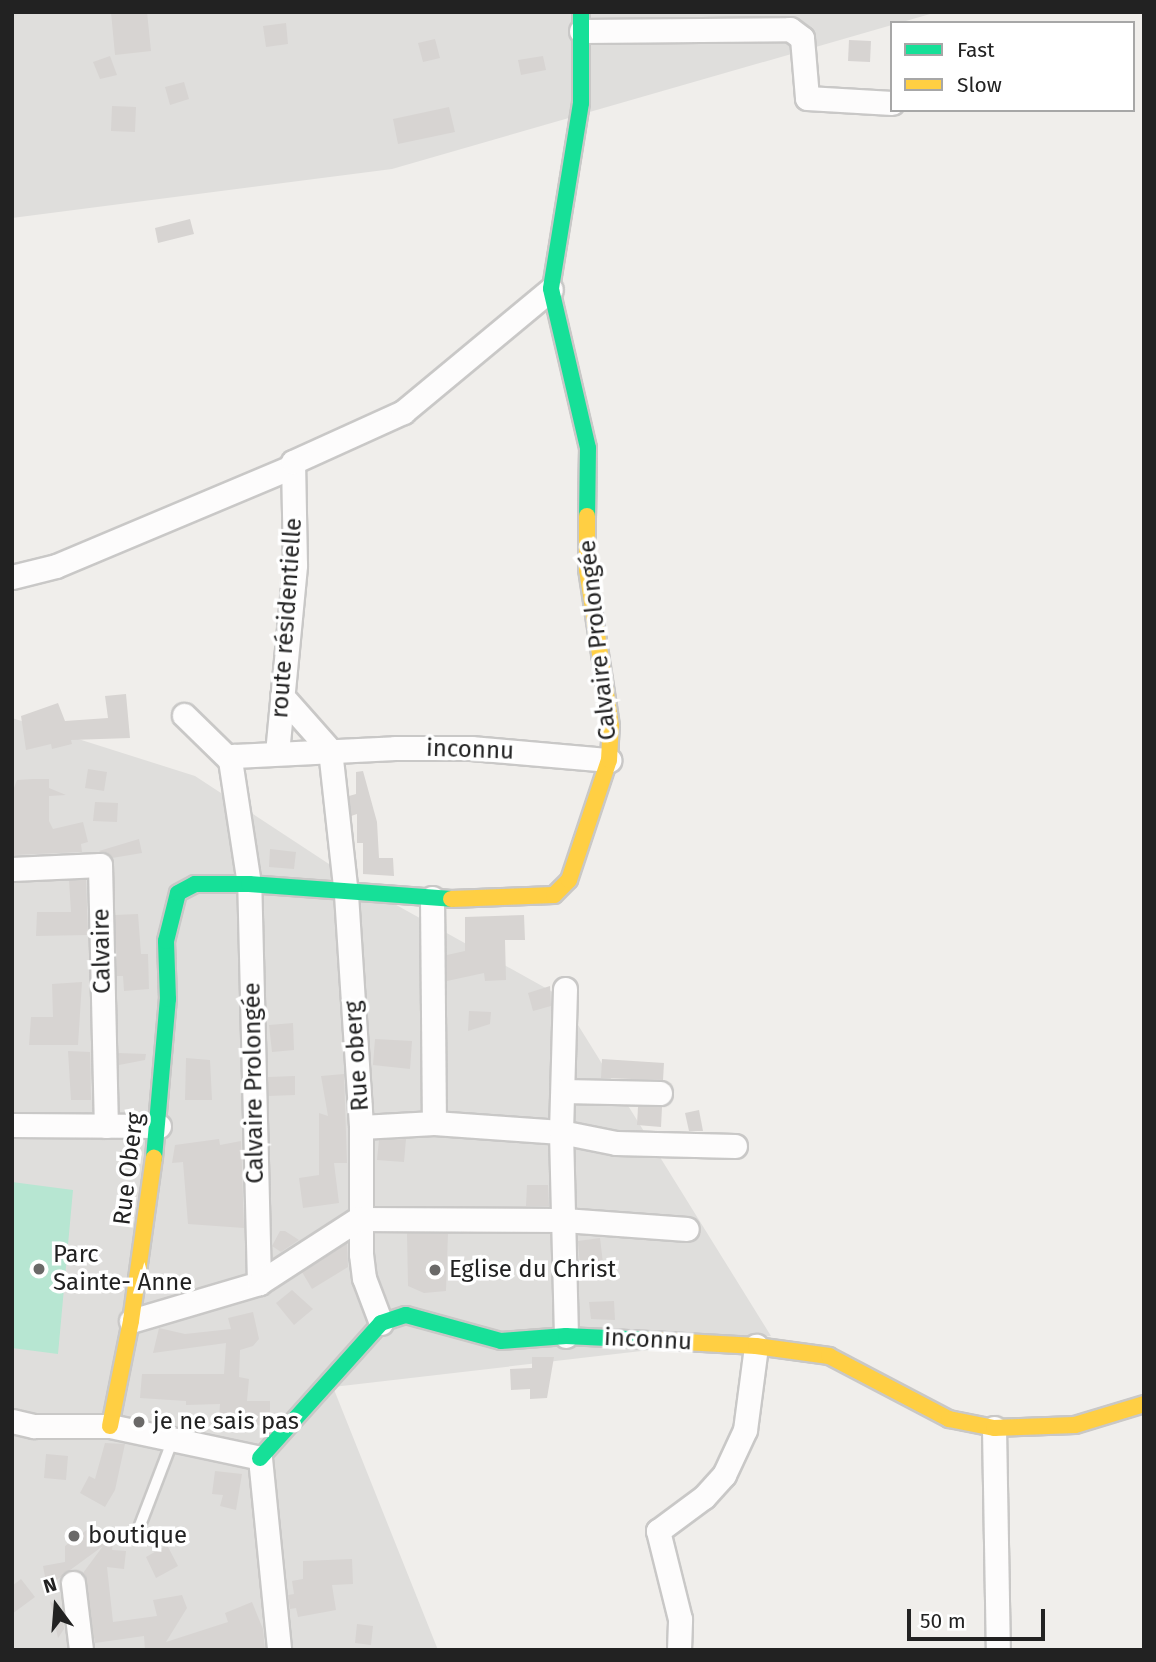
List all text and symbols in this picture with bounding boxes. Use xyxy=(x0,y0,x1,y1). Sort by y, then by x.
legend xyxy=(890,21,1135,112)
text: Fast xyxy=(957,37,995,63)
text: Slow xyxy=(957,72,1002,98)
street label: route résidentielle xyxy=(266,517,308,719)
street label: Calvaire Prolongée xyxy=(573,538,623,742)
street label: inconnu xyxy=(426,734,514,766)
street label: Calvaire xyxy=(87,908,117,994)
street label: Calvaire Prolongée xyxy=(238,982,270,1184)
street label: Rue oberg xyxy=(339,1000,375,1112)
street label: Rue Oberg xyxy=(108,1111,150,1227)
place label: Parc Sainte- Anne xyxy=(53,1241,192,1297)
place label: Eglise du Christ xyxy=(449,1256,616,1284)
marker: Parc Sainte- Anne xyxy=(31,1261,47,1277)
marker: Eglise du Christ xyxy=(427,1262,443,1278)
street label: inconnu xyxy=(603,1323,693,1357)
place label: je ne sais pas xyxy=(153,1408,299,1436)
marker: je ne sais pas xyxy=(131,1414,147,1430)
place label: boutique xyxy=(88,1522,187,1550)
marker: boutique xyxy=(66,1528,82,1544)
north arrow xyxy=(21,1571,91,1641)
text: N xyxy=(41,1573,59,1598)
scale bar xyxy=(911,1596,1049,1640)
text: 50 m xyxy=(920,1608,966,1634)

